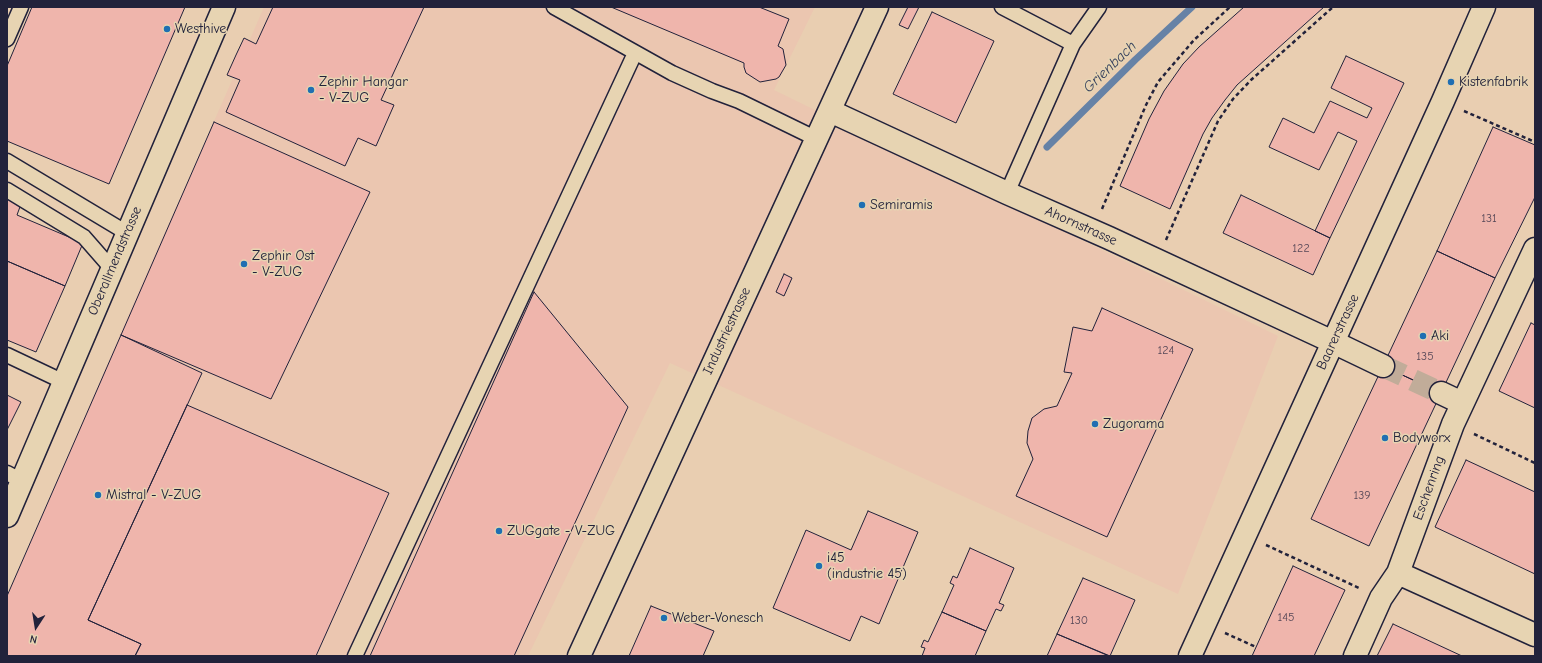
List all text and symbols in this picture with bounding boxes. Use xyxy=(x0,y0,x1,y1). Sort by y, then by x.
place label: Westhive xyxy=(175,21,226,37)
marker: Westhive xyxy=(162,24,172,34)
water label: Grienbach xyxy=(1080,37,1140,97)
place label: Zephir Hangar - V-ZUG xyxy=(319,74,408,106)
place label: Kistenfabrik xyxy=(1459,74,1528,90)
marker: Kistenfabrik xyxy=(1446,77,1456,87)
marker: Zephir Hangar - V-ZUG xyxy=(306,85,316,95)
place label: Semiramis xyxy=(870,197,933,213)
marker: Semiramis xyxy=(857,200,867,210)
street label: Ahornstrasse xyxy=(1042,203,1120,249)
street label: Oberallmendstrasse xyxy=(84,204,146,318)
house number: 131 xyxy=(1481,212,1497,226)
house number: 122 xyxy=(1292,242,1310,256)
place label: Zephir Ost - V-ZUG xyxy=(252,248,314,280)
marker: Zephir Ost - V-ZUG xyxy=(239,259,249,269)
street label: Industriestrasse xyxy=(699,285,755,377)
street label: Baarerstrasse xyxy=(1313,291,1363,373)
place label: Aki xyxy=(1431,328,1449,344)
marker: Aki xyxy=(1418,331,1428,341)
house number: 124 xyxy=(1158,344,1174,358)
house number: 135 xyxy=(1416,350,1434,364)
place label: Zugorama xyxy=(1103,416,1164,432)
marker: Zugorama xyxy=(1090,419,1100,429)
place label: Bodyworx xyxy=(1393,430,1450,446)
marker: Bodyworx xyxy=(1380,433,1390,443)
street label: Eschenring xyxy=(1410,454,1448,522)
place label: Mistral - V-ZUG xyxy=(106,487,201,503)
house number: 139 xyxy=(1353,489,1371,503)
marker: Mistral - V-ZUG xyxy=(93,490,103,500)
place label: ZUGgate - V-ZUG xyxy=(507,523,615,539)
marker: ZUGgate - V-ZUG xyxy=(494,526,504,536)
place label: i45 (industrie 45) xyxy=(827,550,907,582)
marker: i45 (industrie 45) xyxy=(814,561,824,571)
north arrow xyxy=(16,607,56,647)
place label: Weber-Vonesch xyxy=(672,610,764,626)
house number: 145 xyxy=(1277,611,1295,625)
marker: Weber-Vonesch xyxy=(659,613,669,623)
house number: 130 xyxy=(1070,614,1088,628)
text: N xyxy=(29,632,38,646)

